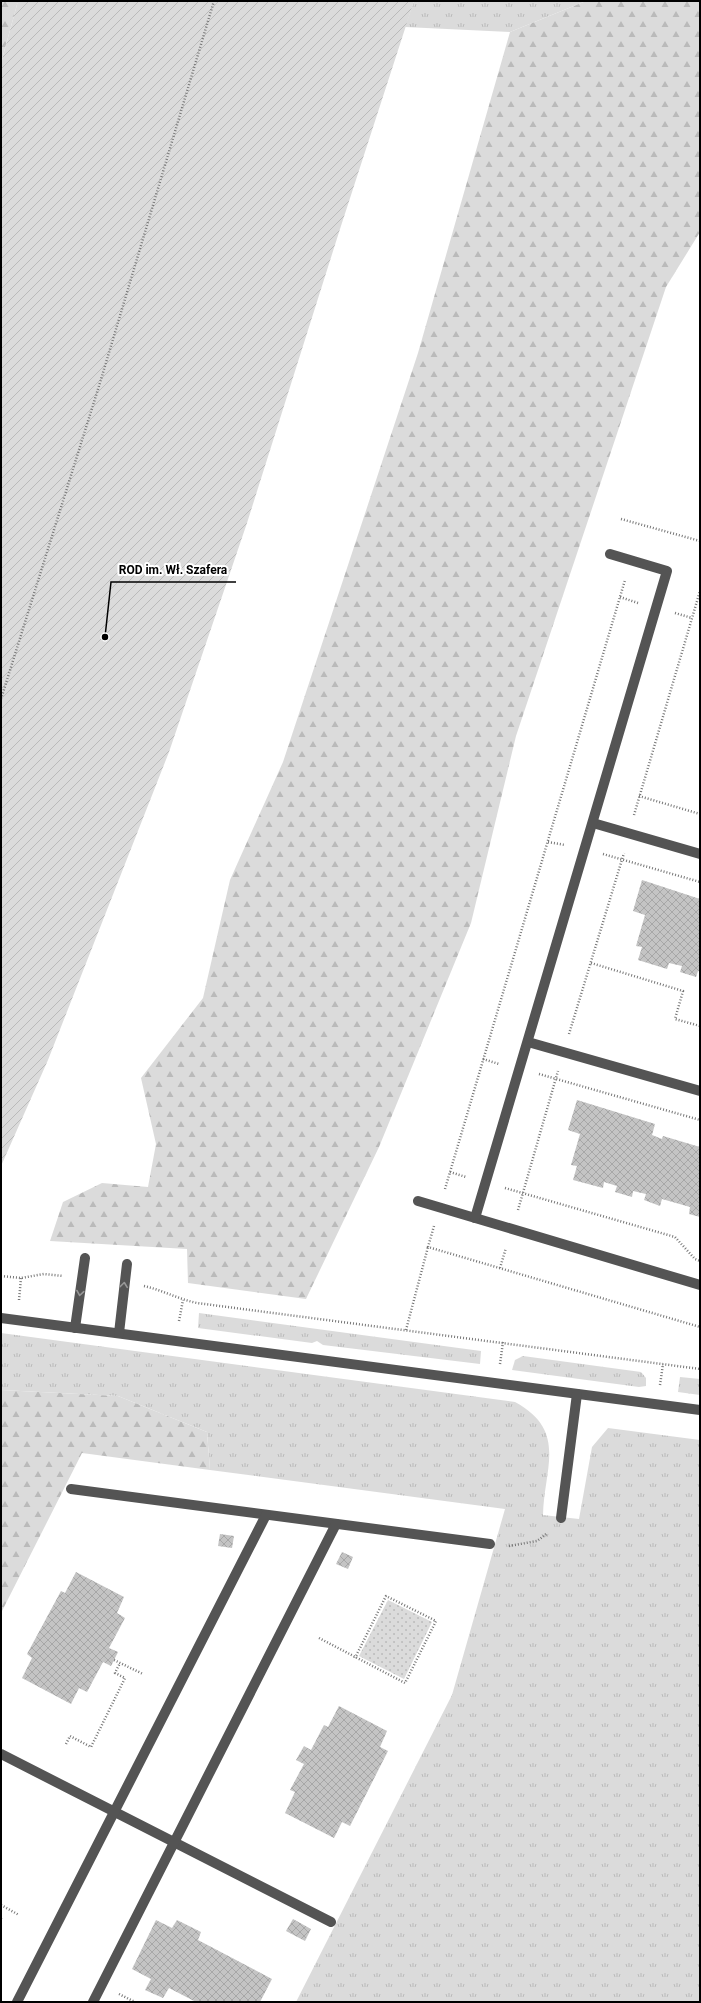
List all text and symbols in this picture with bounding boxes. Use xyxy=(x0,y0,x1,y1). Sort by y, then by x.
callout: ROD im. Wł. Szafera xyxy=(111,558,236,582)
text: ROD im. Wł. Szafera xyxy=(119,563,228,577)
one-way arrow xyxy=(120,1282,129,1288)
one-way arrow xyxy=(76,1290,85,1296)

